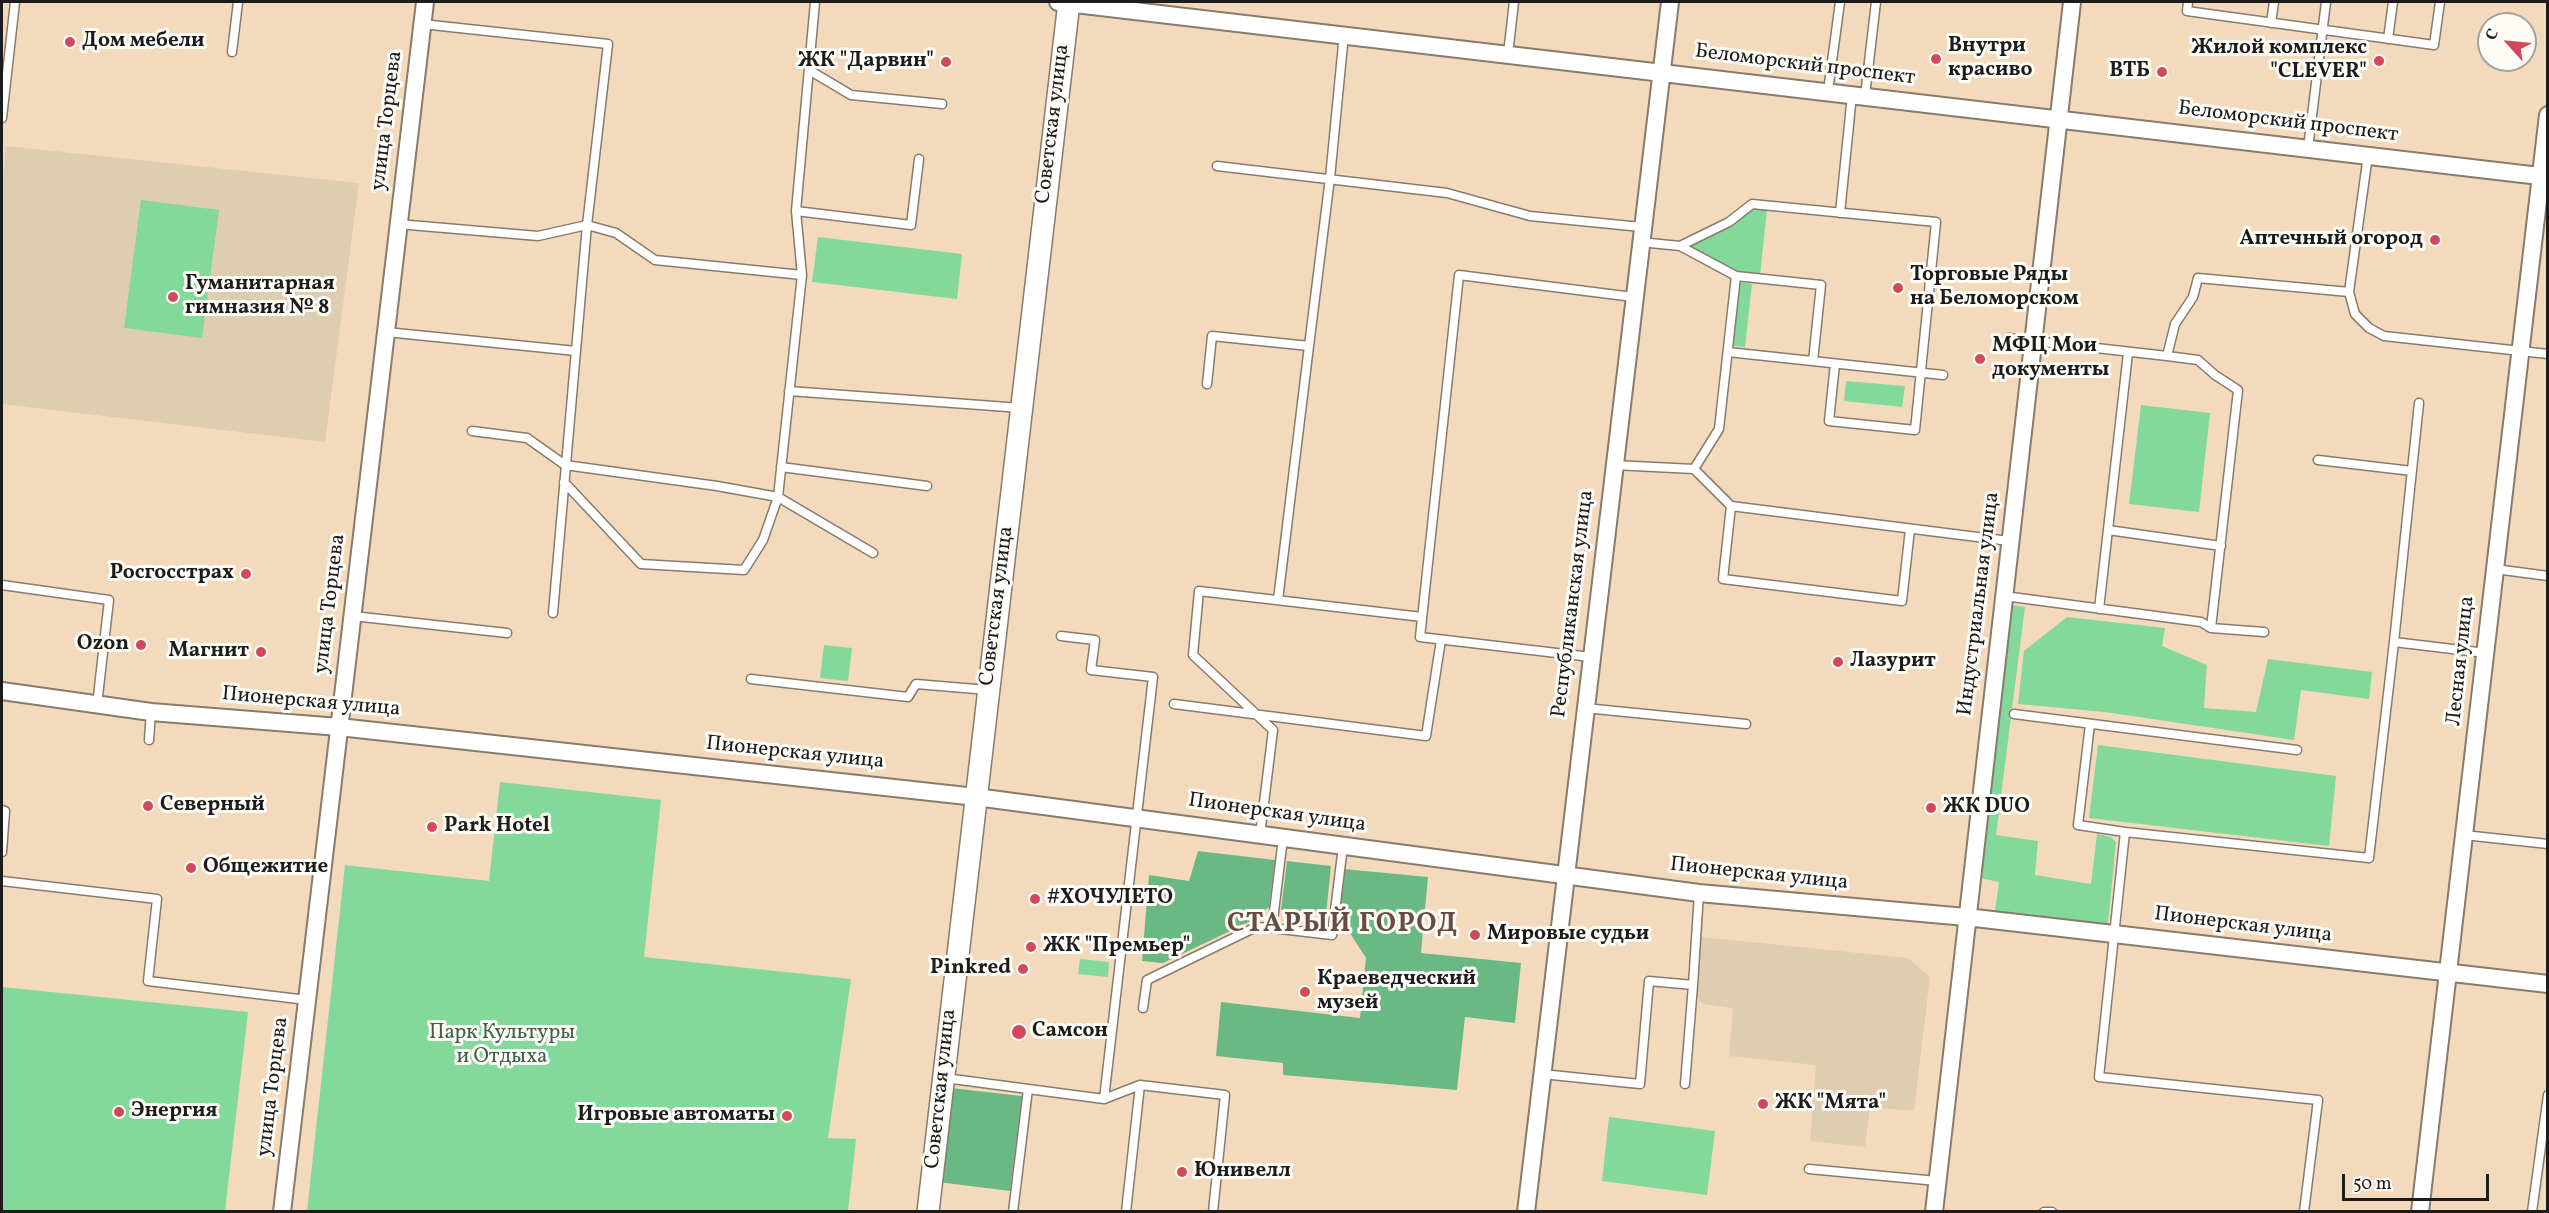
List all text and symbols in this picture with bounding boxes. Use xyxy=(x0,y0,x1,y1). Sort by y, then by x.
north arrow xyxy=(2477,12,2537,72)
text: С xyxy=(2481,25,2505,44)
place label: Дом мебели xyxy=(82,29,205,55)
place label: Внутри красиво xyxy=(1948,34,2033,84)
marker: Дом мебели xyxy=(63,35,77,49)
place label: Жилой комплекс "СLEVER" xyxy=(2191,36,2367,86)
street label: Беломорский проспект xyxy=(1693,40,1917,92)
street label: Советская улица xyxy=(1032,43,1076,205)
place label: ЖК "Дарвин" xyxy=(798,49,934,75)
street label: улица Торцева xyxy=(367,50,409,192)
marker: Внутри красиво xyxy=(1929,52,1943,66)
marker: Жилой комплекс "СLEVER" xyxy=(2372,54,2386,68)
marker: ЖК "Дарвин" xyxy=(939,55,953,69)
place label: ВТБ xyxy=(2109,59,2150,85)
marker: ВТБ xyxy=(2155,65,2169,79)
street label: Беломорский проспект xyxy=(2176,97,2400,149)
place label: Аптечный огород xyxy=(2240,227,2423,253)
marker: Аптечный огород xyxy=(2428,233,2442,247)
place label: Торговые Ряды на Беломорском xyxy=(1910,263,2079,313)
place label: Гуманитарная гимназия № 8 xyxy=(185,272,335,322)
marker: Торговые Ряды на Беломорском xyxy=(1891,281,1905,295)
marker: Гуманитарная гимназия № 8 xyxy=(166,290,180,304)
place label: МФЦ Мои документы xyxy=(1992,334,2109,384)
marker: МФЦ Мои документы xyxy=(1973,352,1987,366)
street label: Республиканская улица xyxy=(1548,489,1600,719)
street label: Индустриальная улица xyxy=(1954,491,2006,717)
street label: Советская улица xyxy=(976,525,1020,687)
street label: улица Торцева xyxy=(310,533,352,675)
place label: Росгосстрах xyxy=(110,561,234,587)
marker: Росгосстрах xyxy=(239,567,253,581)
street label: Лесная улица xyxy=(2443,595,2481,727)
place label: Ozon xyxy=(77,632,129,658)
marker: Ozon xyxy=(134,638,148,652)
place label: Магнит xyxy=(169,639,249,665)
marker: Магнит xyxy=(254,645,268,659)
place label: Лазурит xyxy=(1850,649,1936,675)
marker: Лазурит xyxy=(1831,655,1845,669)
street label: Пионерская улица xyxy=(221,683,401,723)
street label: Пионерская улица xyxy=(705,732,885,776)
street label: Пионерская улица xyxy=(1187,789,1367,839)
place label: Северный xyxy=(160,793,265,819)
place label: ЖК DUO xyxy=(1943,795,2030,821)
marker: Северный xyxy=(141,799,155,813)
marker: ЖК DUO xyxy=(1924,801,1938,815)
place label: Park Hotel xyxy=(444,814,550,840)
marker: Park Hotel xyxy=(425,820,439,834)
street label: Пионерская улица xyxy=(1669,853,1849,897)
place label: Общежитие xyxy=(203,855,328,881)
marker: Общежитие xyxy=(184,861,198,875)
place label: #ХОЧУЛЕТО xyxy=(1047,886,1173,912)
marker: #ХОЧУЛЕТО xyxy=(1028,892,1042,906)
street label: Пионерская улица xyxy=(2153,903,2333,949)
district label: СТАРЫЙ ГОРОД xyxy=(1227,910,1459,942)
place label: Мировые судьи xyxy=(1487,922,1649,948)
marker: Мировые судьи xyxy=(1468,928,1482,942)
place label: ЖК "Премьер" xyxy=(1043,934,1190,960)
marker: ЖК "Премьер" xyxy=(1024,940,1038,954)
place label: Pinkred xyxy=(930,956,1011,982)
marker: Pinkred xyxy=(1016,962,1030,976)
place label: Краеведческий музей xyxy=(1317,967,1476,1017)
marker: Краеведческий музей xyxy=(1298,985,1312,999)
street label: Советская улица xyxy=(921,1008,963,1170)
street label: улица Торцева xyxy=(253,1016,295,1158)
place label: Самсон xyxy=(1032,1019,1108,1045)
park label: Парк Культуры и Отдыха xyxy=(429,1021,575,1071)
marker: Самсон xyxy=(1010,1023,1028,1041)
place label: ЖК "Мята" xyxy=(1775,1091,1886,1117)
marker: ЖК "Мята" xyxy=(1756,1097,1770,1111)
place label: Энергия xyxy=(131,1099,218,1125)
place label: Игровые автоматы xyxy=(577,1103,775,1129)
marker: Энергия xyxy=(112,1105,126,1119)
marker: Игровые автоматы xyxy=(780,1109,794,1123)
place label: Юнивелл xyxy=(1194,1159,1291,1185)
scale bar xyxy=(2345,1162,2492,1200)
marker: Юнивелл xyxy=(1175,1165,1189,1179)
text: 50 m xyxy=(2353,1172,2392,1197)

